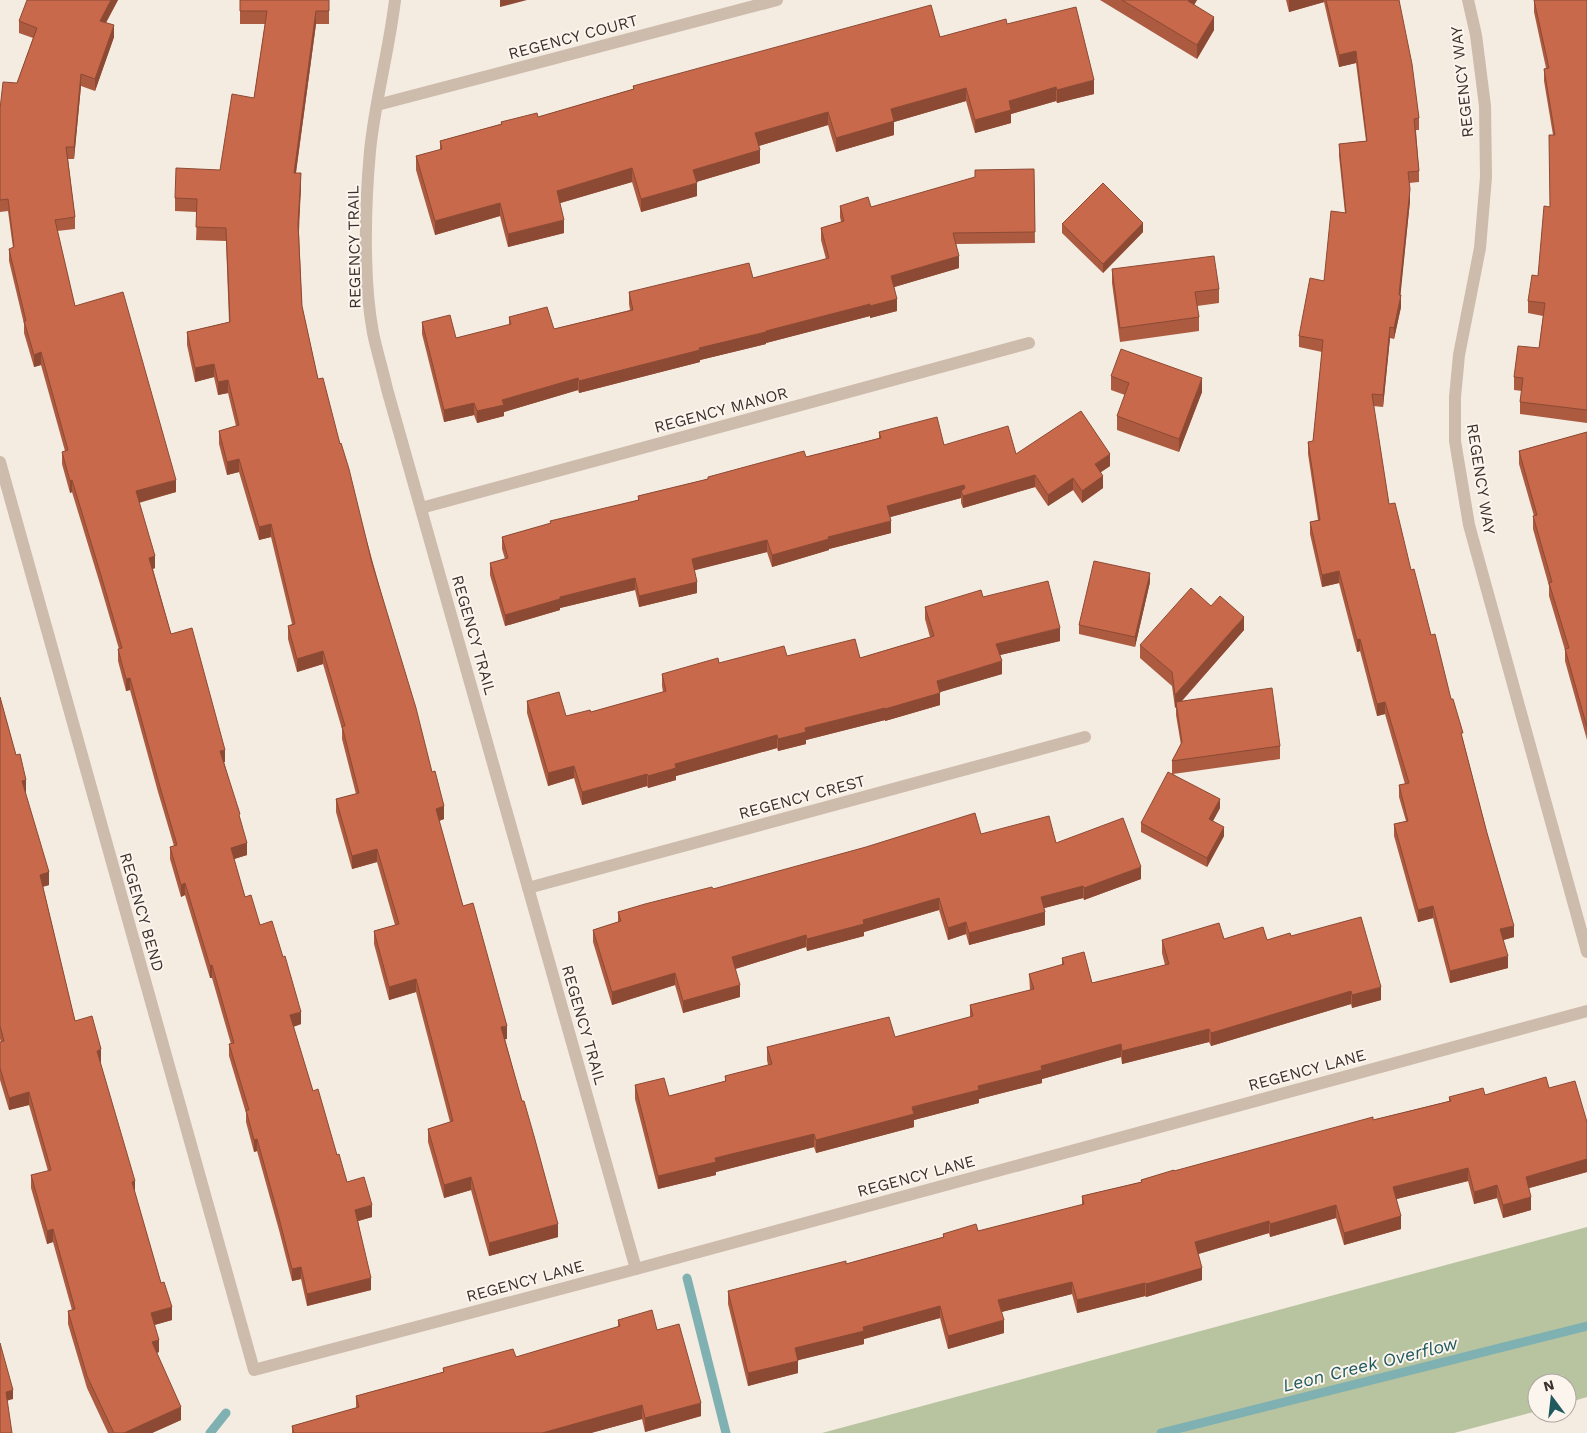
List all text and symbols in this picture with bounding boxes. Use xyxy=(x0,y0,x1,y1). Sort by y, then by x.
street label: REGENCY COURT xyxy=(506,10,640,63)
street label: REGENCY WAY xyxy=(1447,25,1477,139)
street label: REGENCY TRAIL xyxy=(343,185,365,309)
street label: REGENCY MANOR xyxy=(652,383,790,437)
street label: REGENCY WAY xyxy=(1463,422,1499,536)
street label: REGENCY TRAIL xyxy=(448,573,500,697)
street label: REGENCY CREST xyxy=(737,771,868,823)
street label: REGENCY BEND xyxy=(116,850,168,974)
street label: REGENCY TRAIL xyxy=(558,963,610,1087)
street label: REGENCY LANE xyxy=(1246,1045,1368,1095)
street label: REGENCY LANE xyxy=(855,1151,977,1201)
street label: REGENCY LANE xyxy=(464,1256,586,1306)
water label: Leon Creek Overflow xyxy=(1280,1332,1461,1396)
north arrow xyxy=(1527,1373,1577,1423)
text: N xyxy=(1542,1376,1556,1395)

